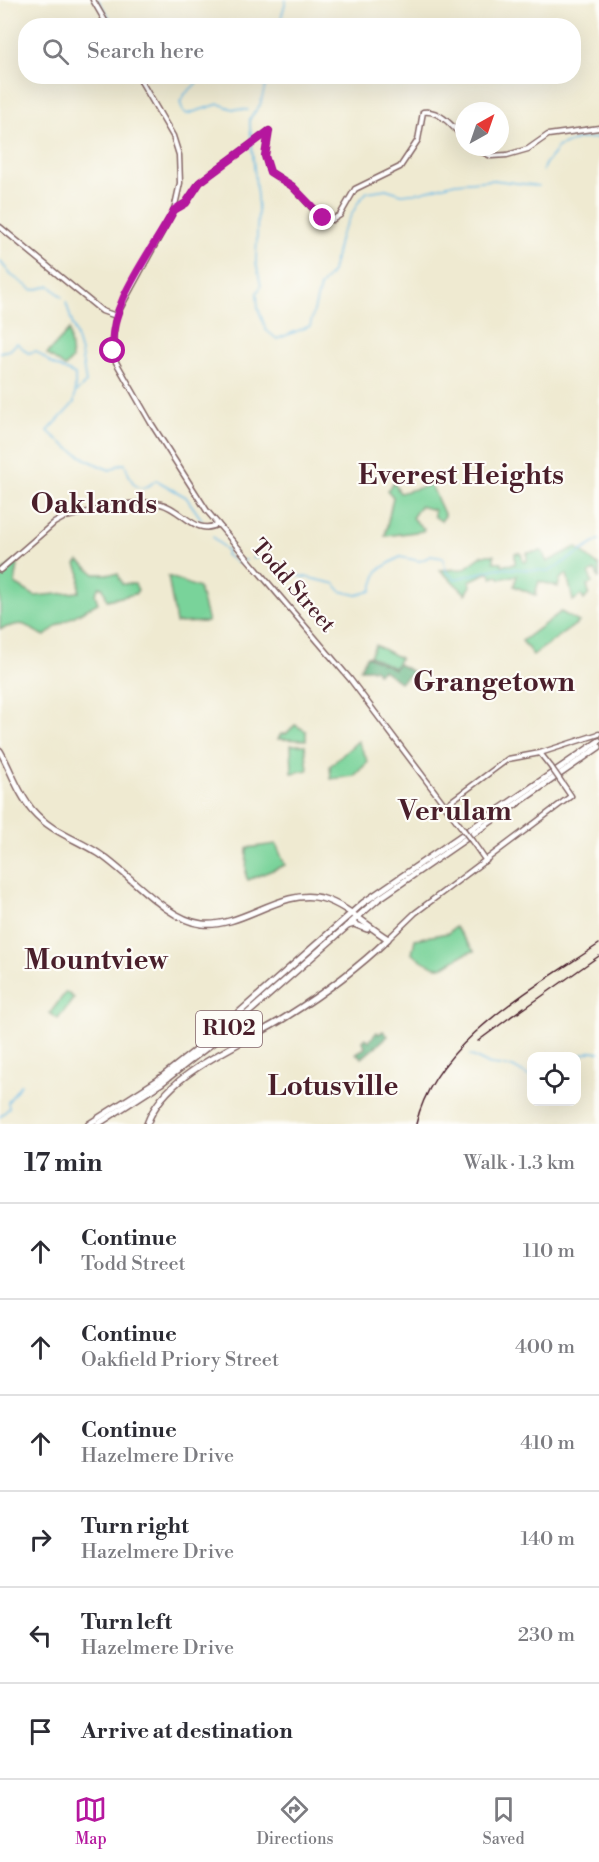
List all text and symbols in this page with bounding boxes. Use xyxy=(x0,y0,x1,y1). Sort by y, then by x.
search box xyxy=(18,18,581,84)
icon: search xyxy=(39,35,72,68)
text: Search here xyxy=(87,38,204,65)
north arrow xyxy=(455,102,509,156)
route end xyxy=(309,204,335,230)
route start xyxy=(99,337,125,363)
district label: Everest Heights xyxy=(358,458,564,493)
district label: Oaklands xyxy=(31,487,157,522)
street label: Todd Street xyxy=(245,534,341,638)
district label: Grangetown xyxy=(413,665,575,700)
district label: Verulam xyxy=(397,794,512,829)
district label: Mountview xyxy=(24,943,169,978)
road number: R102 xyxy=(196,1011,262,1047)
map controls xyxy=(527,1052,581,1106)
button: locate xyxy=(527,1052,581,1106)
district label: Lotusville xyxy=(267,1069,399,1104)
text: 17 min xyxy=(24,1147,102,1179)
text: Walk · 1.3 km xyxy=(464,1151,575,1176)
text: Continue xyxy=(81,1225,177,1252)
icon: ahead xyxy=(24,1235,57,1268)
text: 110 m xyxy=(523,1239,575,1264)
text: Todd Street xyxy=(81,1252,186,1277)
text: Continue xyxy=(81,1321,177,1348)
icon: ahead xyxy=(24,1331,57,1364)
text: 400 m xyxy=(515,1335,575,1360)
text: Oakfield Priory Street xyxy=(81,1348,279,1373)
text: Continue xyxy=(81,1417,177,1444)
icon: ahead xyxy=(24,1427,57,1460)
text: 410 m xyxy=(520,1431,575,1456)
text: Hazelmere Drive xyxy=(81,1444,234,1469)
text: Turn right xyxy=(81,1513,189,1540)
icon: right xyxy=(24,1523,57,1556)
text: 140 m xyxy=(520,1527,575,1552)
text: Hazelmere Drive xyxy=(81,1540,234,1565)
text: Turn left xyxy=(81,1609,172,1636)
icon: left xyxy=(24,1619,57,1652)
text: 230 m xyxy=(518,1623,575,1648)
text: Hazelmere Drive xyxy=(81,1636,234,1661)
icon: arrive xyxy=(24,1715,57,1748)
text: Arrive at destination xyxy=(81,1718,293,1745)
tab: Map xyxy=(74,1793,107,1849)
tab: Directions xyxy=(256,1793,334,1849)
tab: Saved xyxy=(482,1793,525,1849)

